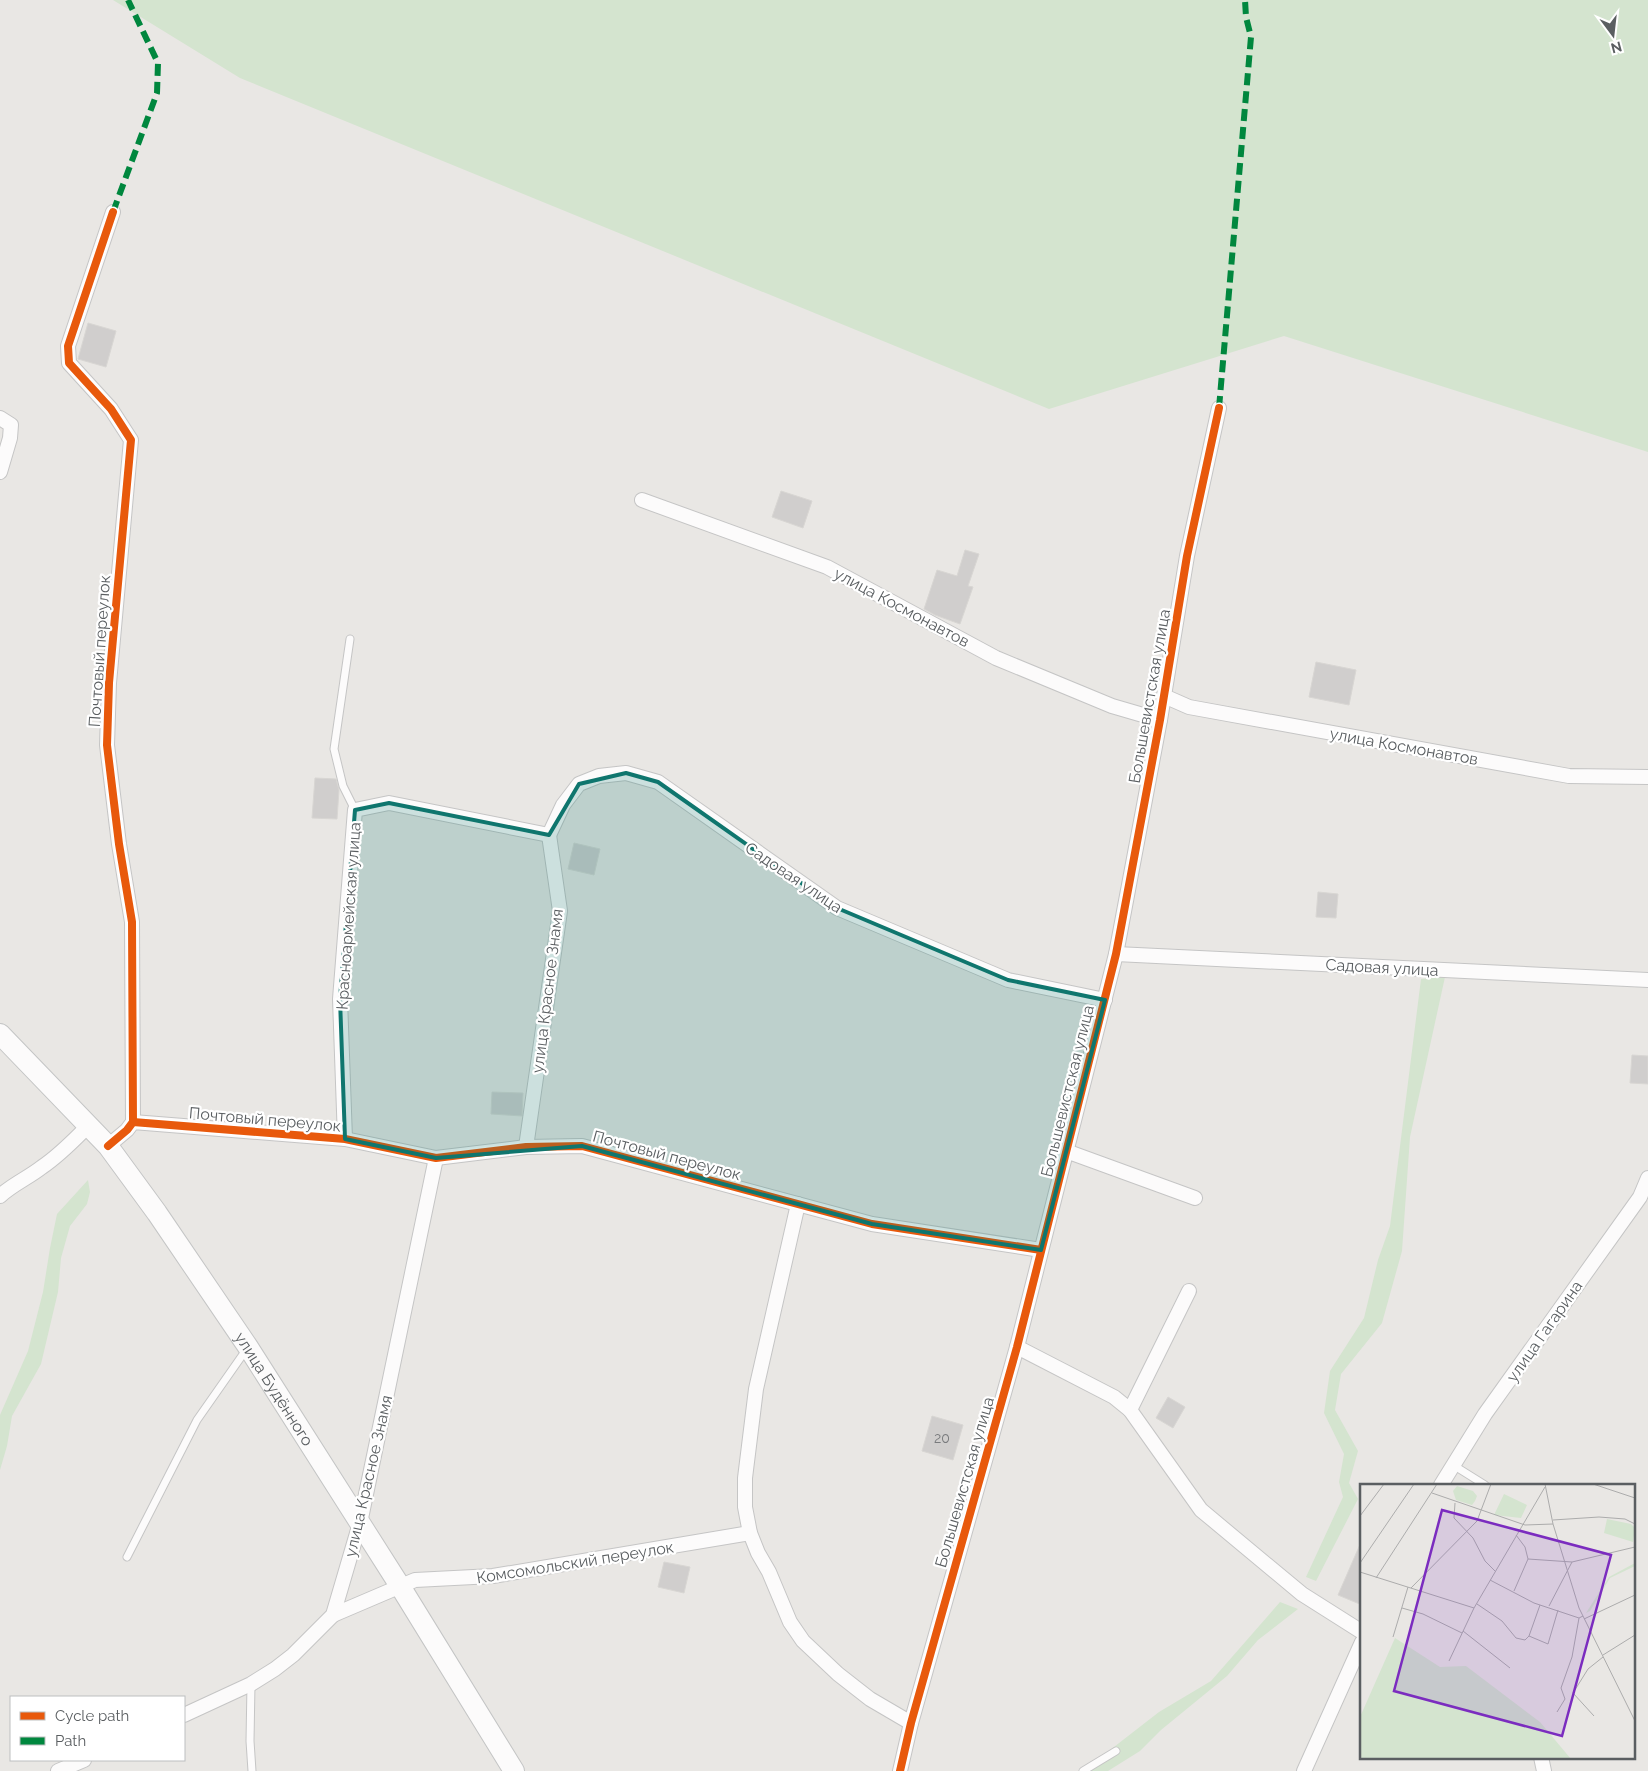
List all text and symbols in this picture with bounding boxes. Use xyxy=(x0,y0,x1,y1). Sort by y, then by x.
north arrow xyxy=(1588,10,1638,60)
text: N xyxy=(1609,38,1624,57)
street label: улица Космонавтов xyxy=(831,564,973,651)
street label: Почтовый переулок xyxy=(85,574,114,728)
street label: Большевистская улица xyxy=(1125,608,1174,785)
street label: улица Космонавтов xyxy=(1328,724,1480,769)
street label: Красноармейская улица xyxy=(332,822,365,1010)
street label: Садовая улица xyxy=(742,838,846,917)
street label: улица Красное Знамя xyxy=(528,908,567,1074)
street label: Садовая улица xyxy=(1325,955,1439,980)
street label: Большевистская улица xyxy=(1037,1003,1098,1179)
street label: Почтовый переулок xyxy=(188,1103,342,1136)
street label: Почтовый переулок xyxy=(591,1127,743,1184)
street label: улица Гагарина xyxy=(1503,1277,1586,1385)
street label: улица Будённого xyxy=(231,1328,317,1450)
street label: улица Красное Знамя xyxy=(341,1393,396,1559)
street label: Большевистская улица xyxy=(931,1395,998,1570)
house number: 20 xyxy=(934,1430,950,1446)
inset map xyxy=(1360,1484,1636,1758)
street label: Комсомольский переулок xyxy=(475,1538,675,1587)
legend xyxy=(10,1696,185,1761)
text: Cycle path xyxy=(55,1707,129,1725)
text: Path xyxy=(55,1732,86,1750)

